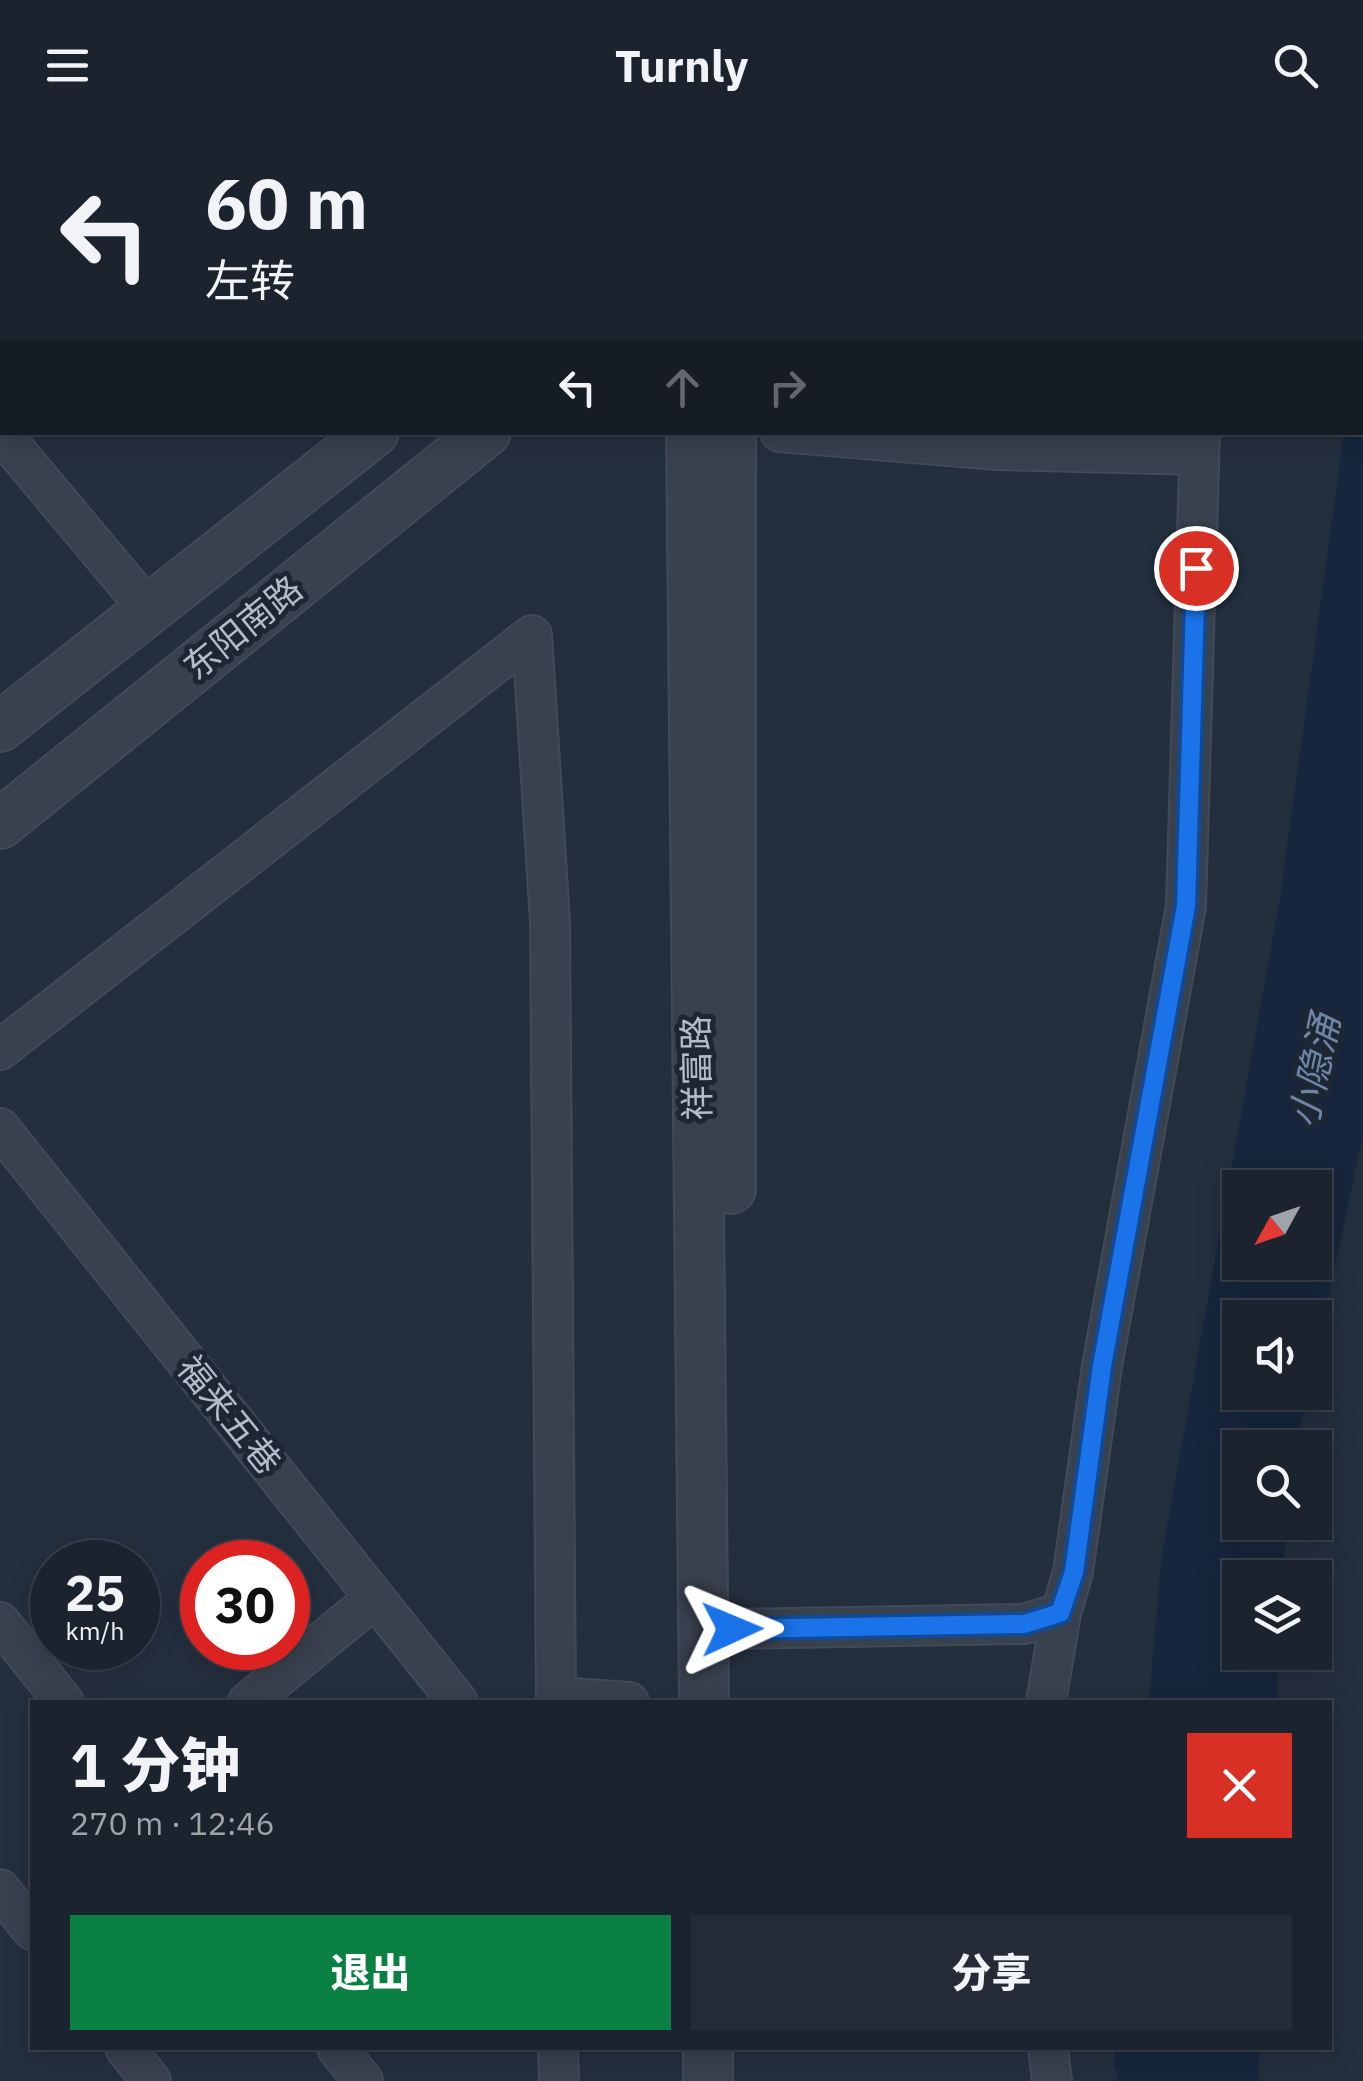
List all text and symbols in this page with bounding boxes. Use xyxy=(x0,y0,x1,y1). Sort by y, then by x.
text: Turnly xyxy=(615,36,748,94)
icon: menu xyxy=(40,38,95,93)
icon: search xyxy=(1268,38,1323,93)
text: 60 m xyxy=(205,157,368,248)
icon: left xyxy=(40,170,170,300)
text: 左转 xyxy=(205,251,295,309)
icon: left xyxy=(550,360,605,415)
icon: ahead xyxy=(655,360,710,415)
icon: right xyxy=(760,360,815,415)
pin xyxy=(1154,526,1239,611)
icon: arrive xyxy=(1169,541,1224,596)
street label: 东阳南路 xyxy=(173,565,311,689)
water label: 小隐涌 xyxy=(1278,1006,1350,1132)
street label: 祥富路 xyxy=(672,1015,720,1121)
north arrow xyxy=(1222,1170,1332,1280)
map controls xyxy=(1222,1170,1332,1670)
button: sound xyxy=(1222,1300,1332,1410)
street label: 福来五巷 xyxy=(168,1345,292,1483)
button: search xyxy=(1222,1430,1332,1540)
speed limit sign: 30 xyxy=(180,1540,310,1670)
text: 25 xyxy=(65,1560,125,1625)
button: layers xyxy=(1222,1560,1332,1670)
position arrow xyxy=(680,1577,784,1681)
text: km/h xyxy=(66,1614,124,1647)
text: 1 分钟 xyxy=(70,1725,240,1804)
button: close xyxy=(1187,1733,1292,1838)
text: 270 m · 12:46 xyxy=(70,1802,275,1844)
button: 退出 xyxy=(70,1915,671,2030)
button: 分享 xyxy=(691,1915,1292,2030)

